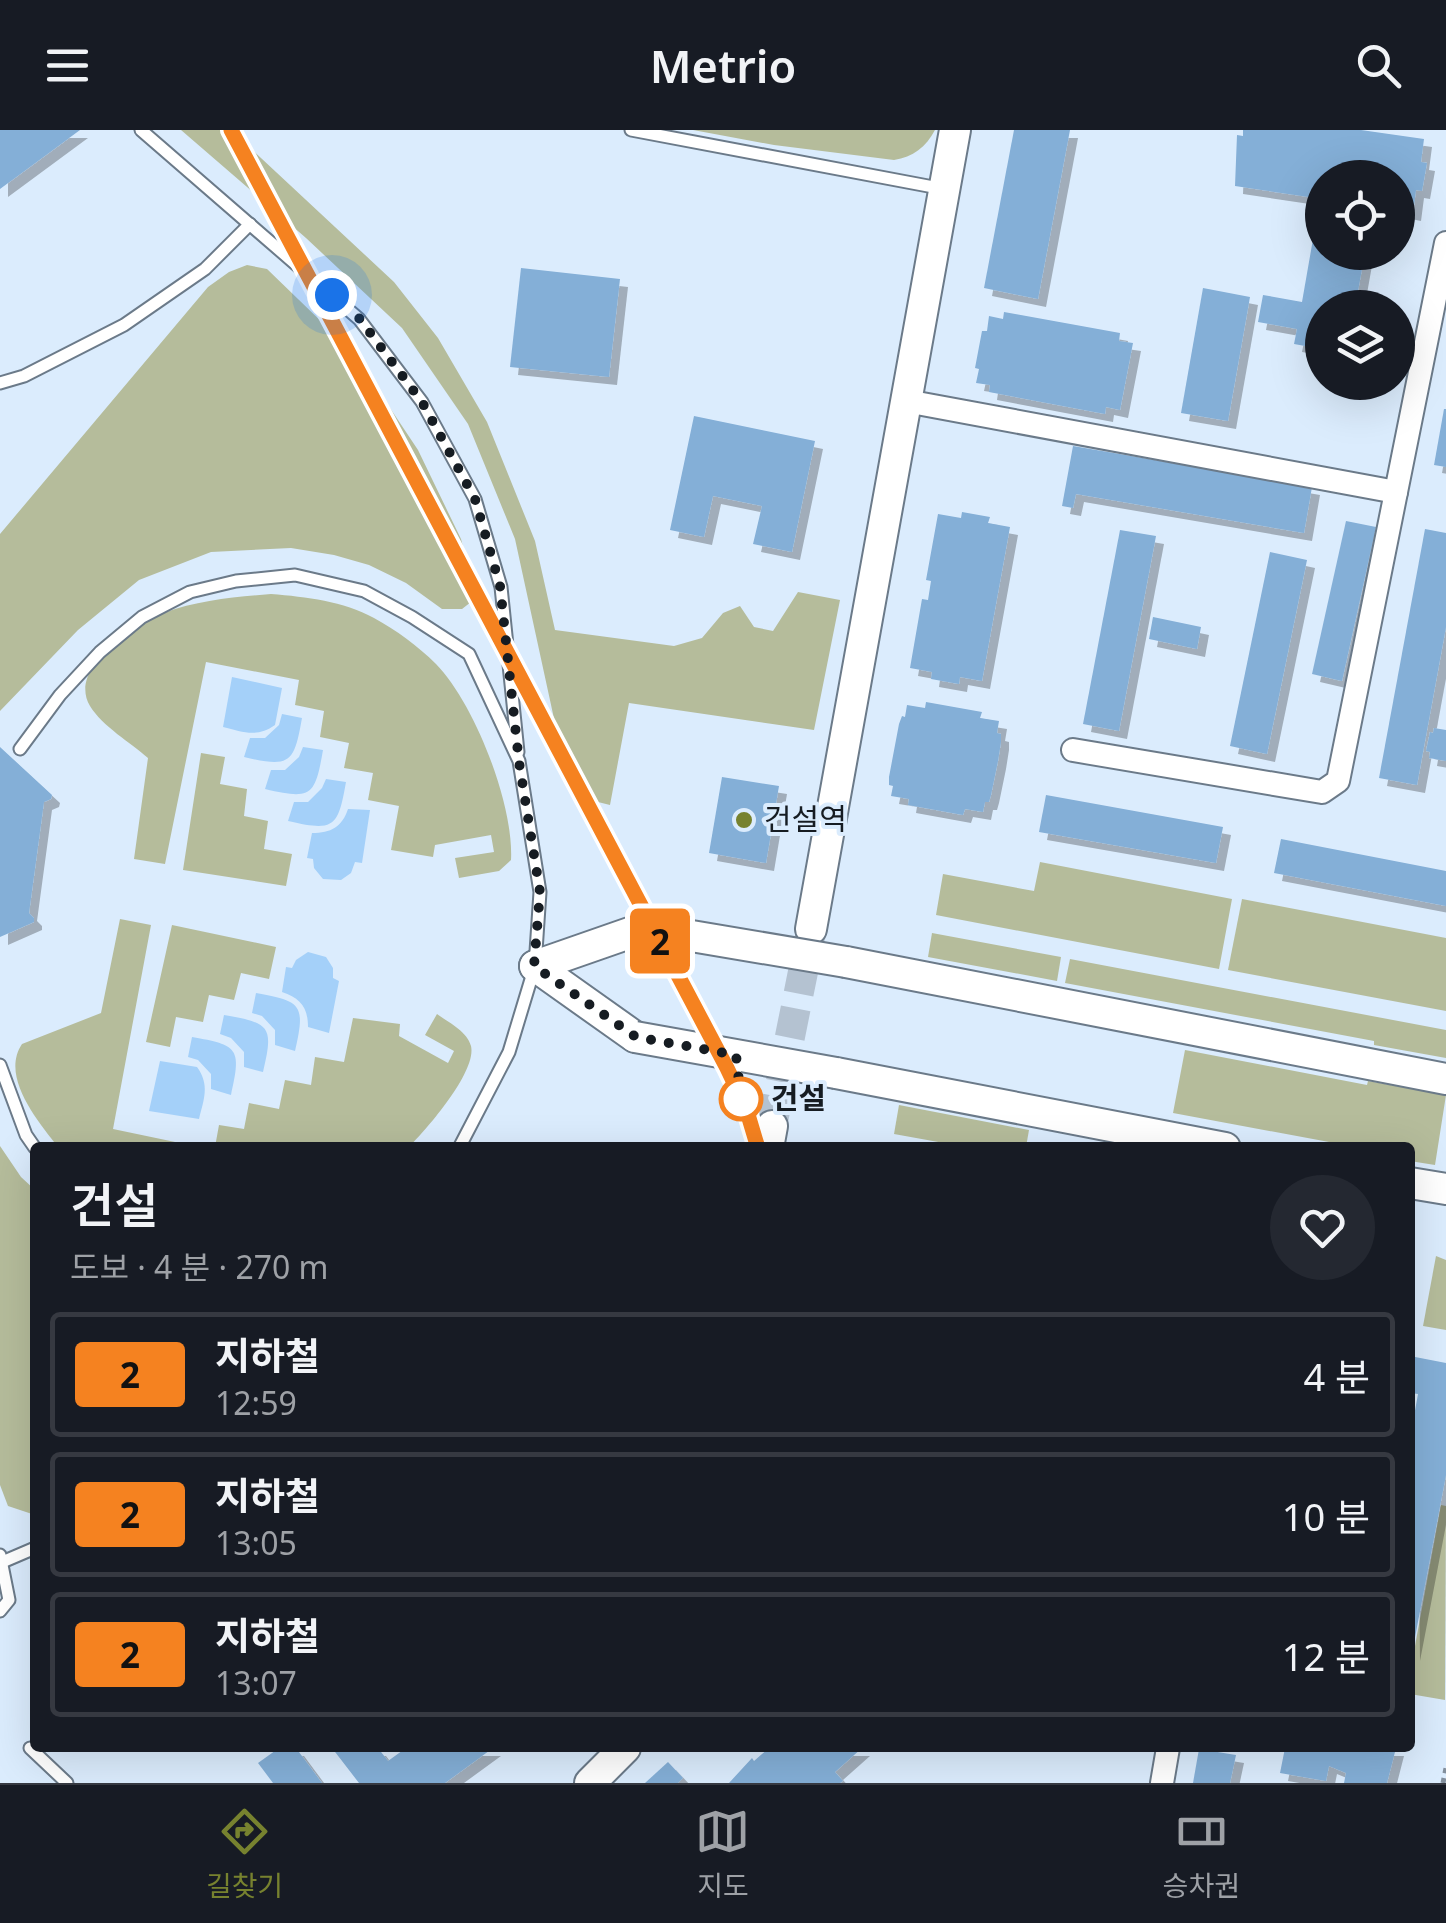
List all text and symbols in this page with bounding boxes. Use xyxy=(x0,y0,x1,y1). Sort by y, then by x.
text: Metrio xyxy=(650,35,796,96)
icon: menu xyxy=(40,38,95,93)
icon: search xyxy=(1351,38,1406,93)
map controls xyxy=(1305,160,1415,400)
button: locate xyxy=(1305,160,1415,270)
your location xyxy=(307,270,357,320)
button: layers xyxy=(1305,290,1415,400)
place label: 건설역 xyxy=(764,798,847,839)
marker: 건설역 xyxy=(733,809,755,831)
line badge: 2 xyxy=(628,908,692,974)
text: 2 xyxy=(650,918,670,965)
place label: 건설 xyxy=(771,1077,826,1118)
marker: 건설 xyxy=(720,1078,762,1120)
text: 건설 xyxy=(70,1172,158,1237)
button: heart xyxy=(1270,1175,1375,1280)
text: 도보 · 4 분 · 270 m xyxy=(70,1245,329,1288)
text: 지하철 xyxy=(215,1329,320,1381)
text: 4 분 xyxy=(1303,1350,1370,1402)
text: 2 xyxy=(120,1351,140,1398)
text: 12:59 xyxy=(215,1381,297,1424)
text: 지하철 xyxy=(215,1469,320,1521)
text: 10 분 xyxy=(1282,1490,1370,1542)
text: 2 xyxy=(120,1491,140,1538)
text: 13:05 xyxy=(215,1521,297,1564)
text: 지하철 xyxy=(215,1609,320,1661)
text: 12 분 xyxy=(1282,1630,1370,1682)
text: 2 xyxy=(120,1631,140,1678)
text: 13:07 xyxy=(215,1661,297,1704)
tab: 길찾기 xyxy=(206,1804,283,1904)
tab: 지도 xyxy=(695,1804,750,1904)
tab: 승차권 xyxy=(1163,1804,1240,1904)

